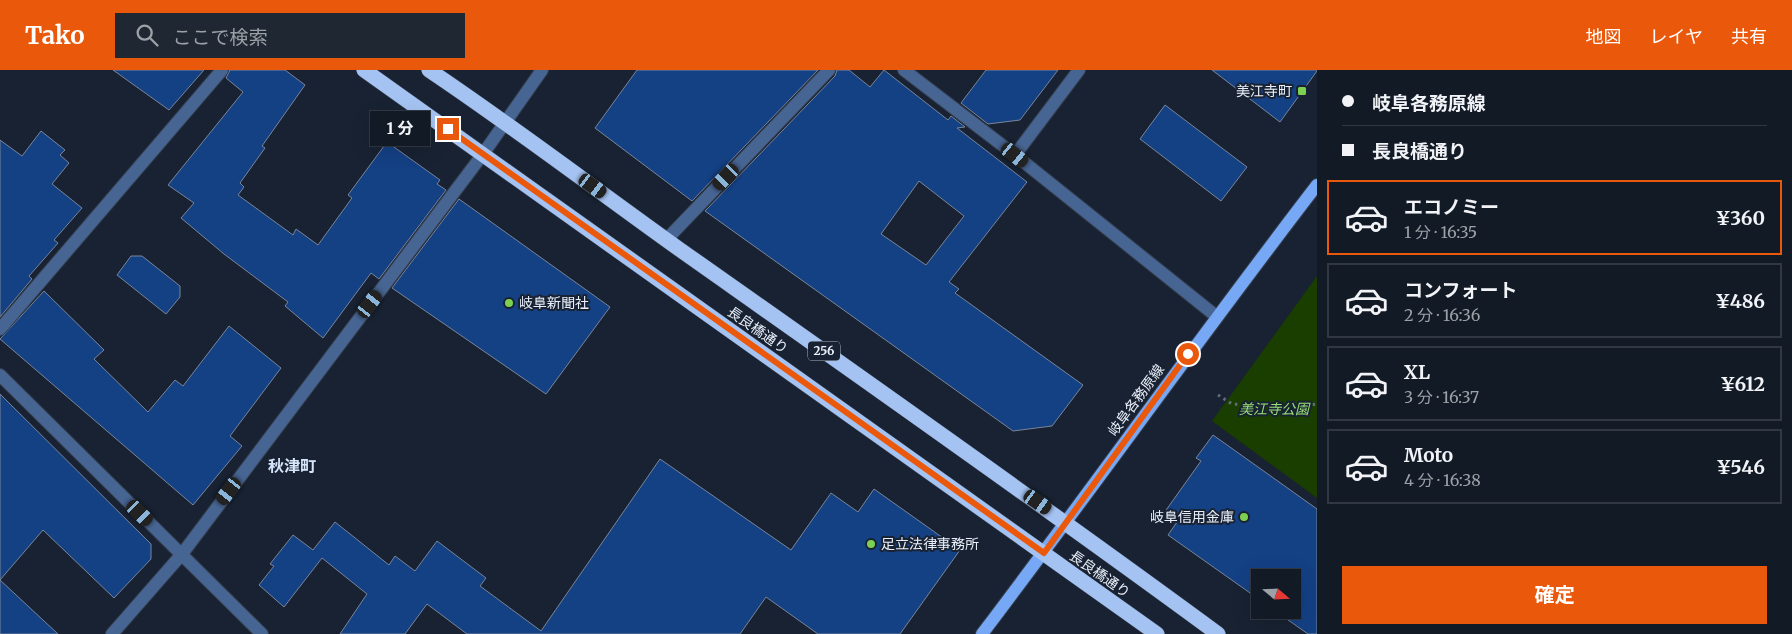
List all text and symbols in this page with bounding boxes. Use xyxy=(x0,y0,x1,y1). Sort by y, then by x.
search box xyxy=(115,13,465,58)
text: Tako xyxy=(25,20,85,51)
icon: search xyxy=(133,21,161,49)
text: ここで検索 xyxy=(173,25,268,49)
text: 地図 xyxy=(1586,25,1622,48)
text: レイヤ xyxy=(1650,25,1703,48)
text: 共有 xyxy=(1731,25,1767,48)
place label: 美江寺町 xyxy=(1236,82,1292,100)
marker: 美江寺町 xyxy=(1296,85,1308,97)
text: 岐阜各務原線 xyxy=(1372,91,1486,115)
callout: 1 分 xyxy=(370,112,430,146)
text: 1 分 xyxy=(386,118,414,138)
route end xyxy=(437,118,459,140)
text: 長良橋通り xyxy=(1372,139,1467,163)
car xyxy=(998,140,1031,170)
car xyxy=(710,161,741,193)
car xyxy=(576,171,609,201)
icon: car xyxy=(1344,195,1389,240)
text: エコノミー xyxy=(1404,195,1499,219)
text: ¥360 xyxy=(1715,206,1765,230)
text: 1 分 · 16:35 xyxy=(1404,222,1477,242)
icon: car xyxy=(1344,278,1389,323)
text: コンフォート xyxy=(1404,278,1517,302)
car xyxy=(354,288,385,320)
text: ¥486 xyxy=(1715,289,1765,313)
place label: 岐阜新聞社 xyxy=(519,294,589,312)
marker: 岐阜新聞社 xyxy=(503,297,515,309)
street label: 長良橋通り xyxy=(724,303,792,357)
text: 2 分 · 16:36 xyxy=(1404,305,1480,325)
road number: 256 xyxy=(808,342,840,360)
route start xyxy=(1177,343,1199,365)
text: XL xyxy=(1404,360,1430,384)
street label: 岐阜各務原線 xyxy=(1104,361,1168,439)
icon: car xyxy=(1344,361,1389,406)
text: ¥612 xyxy=(1720,372,1765,396)
text: 3 分 · 16:37 xyxy=(1404,387,1479,407)
park label: 美江寺公園 xyxy=(1239,400,1311,418)
text: Moto xyxy=(1404,443,1453,467)
icon: car xyxy=(1344,444,1389,489)
text: ¥546 xyxy=(1716,455,1765,479)
district label: 秋津町 xyxy=(268,456,316,476)
text: 4 分 · 16:38 xyxy=(1404,470,1481,490)
car xyxy=(213,475,244,507)
car xyxy=(1021,487,1054,517)
car xyxy=(123,497,156,529)
place label: 岐阜信用金庫 xyxy=(1150,508,1234,526)
marker: 岐阜信用金庫 xyxy=(1238,511,1250,523)
place label: 足立法律事務所 xyxy=(881,535,979,553)
marker: 足立法律事務所 xyxy=(865,538,877,550)
street label: 長良橋通り xyxy=(1066,547,1134,601)
button: 確定 xyxy=(1342,566,1767,624)
north arrow xyxy=(1251,569,1301,619)
map controls xyxy=(1251,569,1301,619)

